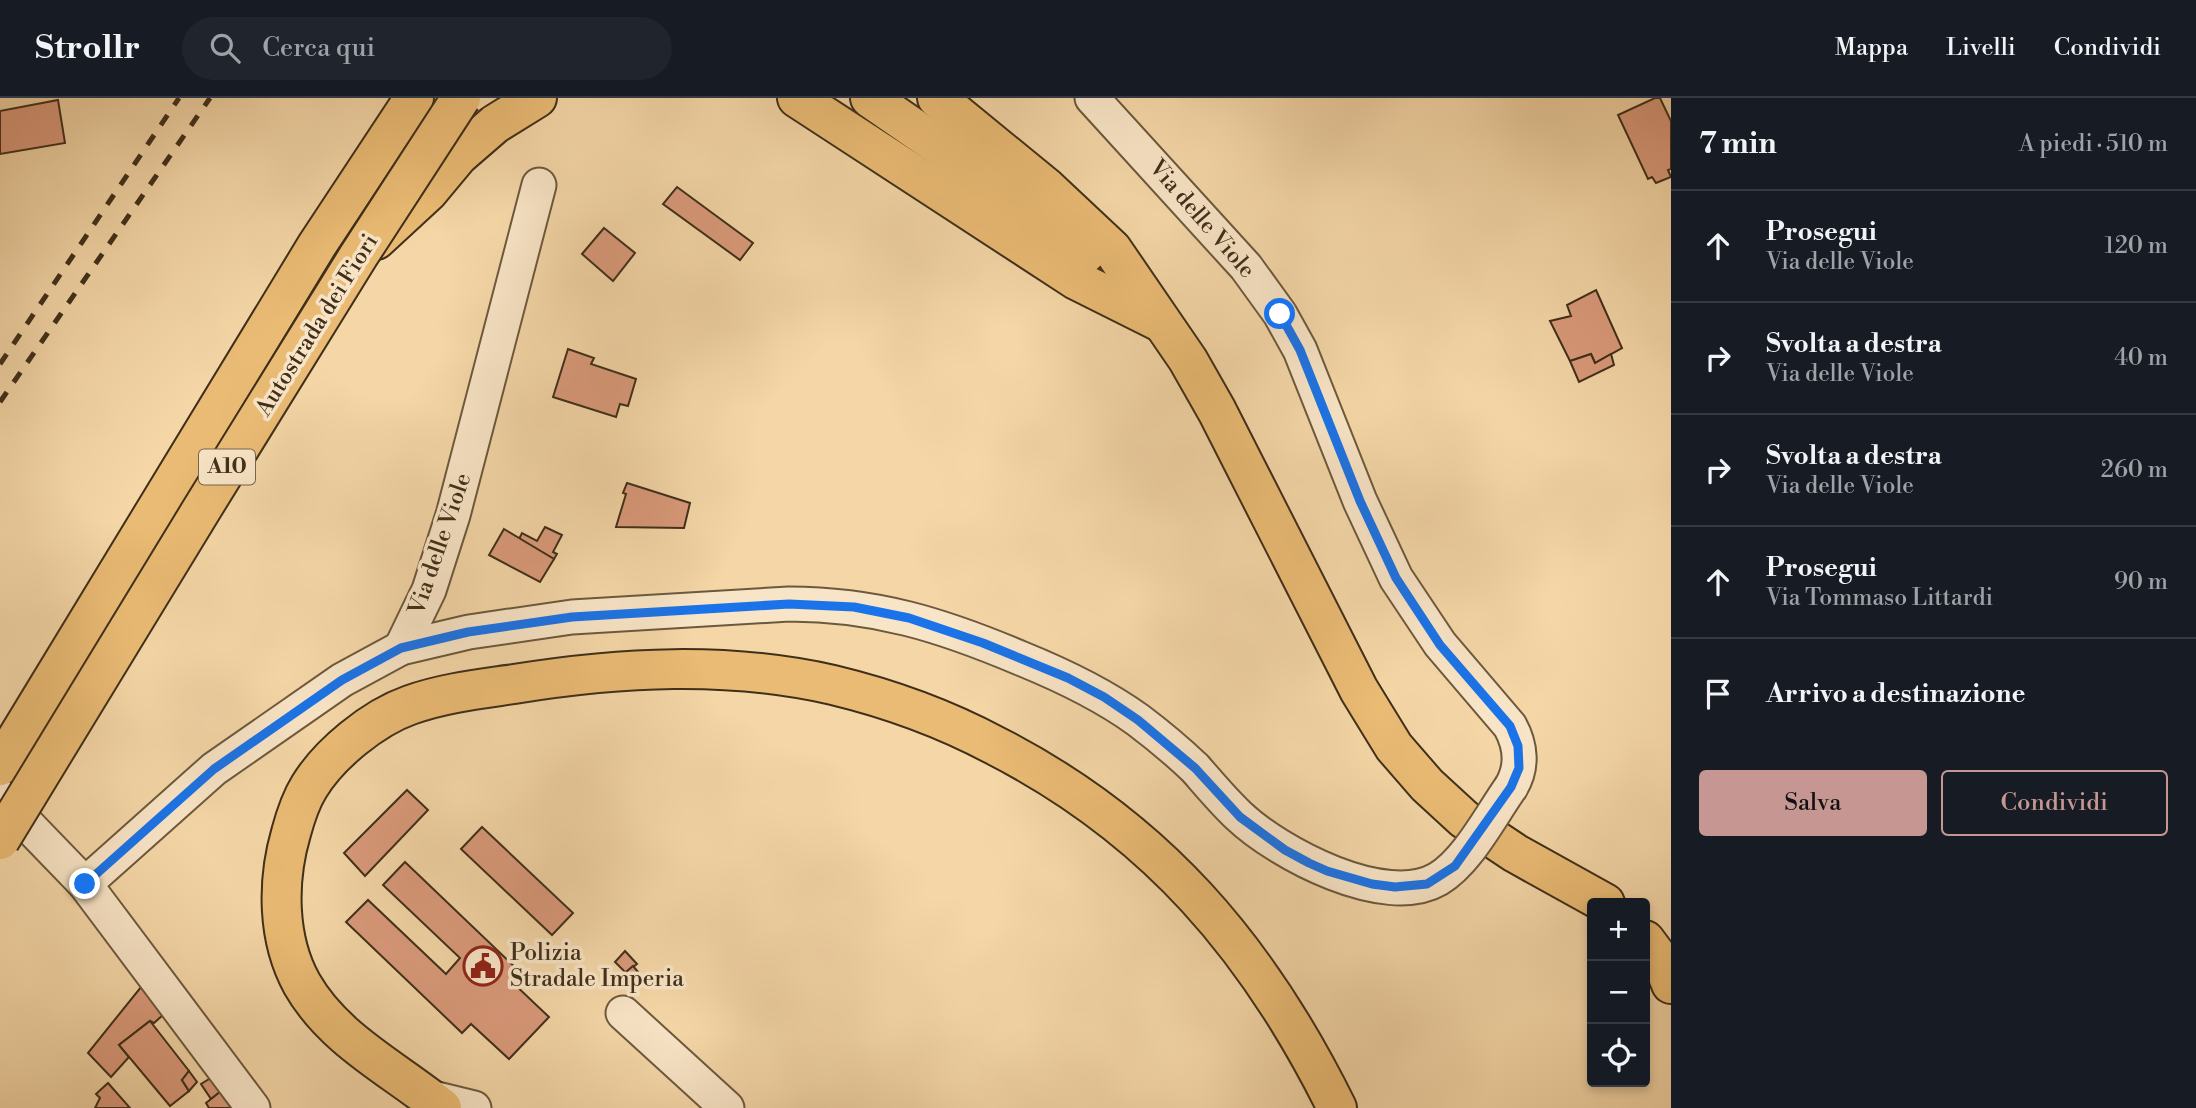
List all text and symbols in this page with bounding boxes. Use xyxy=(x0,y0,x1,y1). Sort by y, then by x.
search box xyxy=(182,17,672,80)
text: Strollr xyxy=(35,28,140,69)
icon: search xyxy=(206,29,244,67)
text: Cerca qui xyxy=(262,32,375,64)
text: Mappa xyxy=(1835,33,1908,63)
text: Livelli xyxy=(1946,33,2016,63)
text: Condividi xyxy=(2054,33,2161,63)
text: 7 min xyxy=(1699,125,1777,163)
text: A piedi · 510 m xyxy=(2019,130,2168,158)
street label: Via delle Viole xyxy=(1142,153,1261,284)
text: Prosegui xyxy=(1766,216,1877,248)
icon: ahead xyxy=(1699,227,1737,265)
street label: Autostrada dei Fiori xyxy=(249,229,384,422)
text: 120 m xyxy=(2104,232,2168,260)
text: Via delle Viole xyxy=(1766,248,1914,276)
route start xyxy=(1264,298,1295,329)
text: Svolta a destra xyxy=(1766,328,1942,360)
icon: right xyxy=(1699,339,1737,377)
text: 40 m xyxy=(2114,344,2168,372)
text: Via delle Viole xyxy=(1766,360,1914,388)
text: Svolta a destra xyxy=(1766,440,1942,472)
road number: A10 xyxy=(199,450,255,484)
icon: right xyxy=(1699,451,1737,489)
text: 260 m xyxy=(2101,456,2168,484)
street label: Via delle Viole xyxy=(402,470,477,619)
text: Via delle Viole xyxy=(1766,472,1914,500)
text: Prosegui xyxy=(1766,552,1877,584)
icon: ahead xyxy=(1699,563,1737,601)
text: 90 m xyxy=(2114,568,2168,596)
text: Via Tommaso Littardi xyxy=(1766,584,1993,612)
icon: arrive xyxy=(1699,675,1737,713)
text: Arrivo a destinazione xyxy=(1766,678,2025,710)
button: Salva xyxy=(1699,770,1927,836)
button: Condividi xyxy=(1941,770,2168,836)
route end xyxy=(69,868,100,899)
map controls xyxy=(1587,898,1650,1087)
button: + xyxy=(1587,898,1650,961)
place label: Polizia Stradale Imperia xyxy=(510,939,684,993)
public building icon: Polizia Stradale Imperia xyxy=(462,945,504,987)
button: − xyxy=(1587,961,1650,1024)
button: locate xyxy=(1587,1024,1650,1087)

